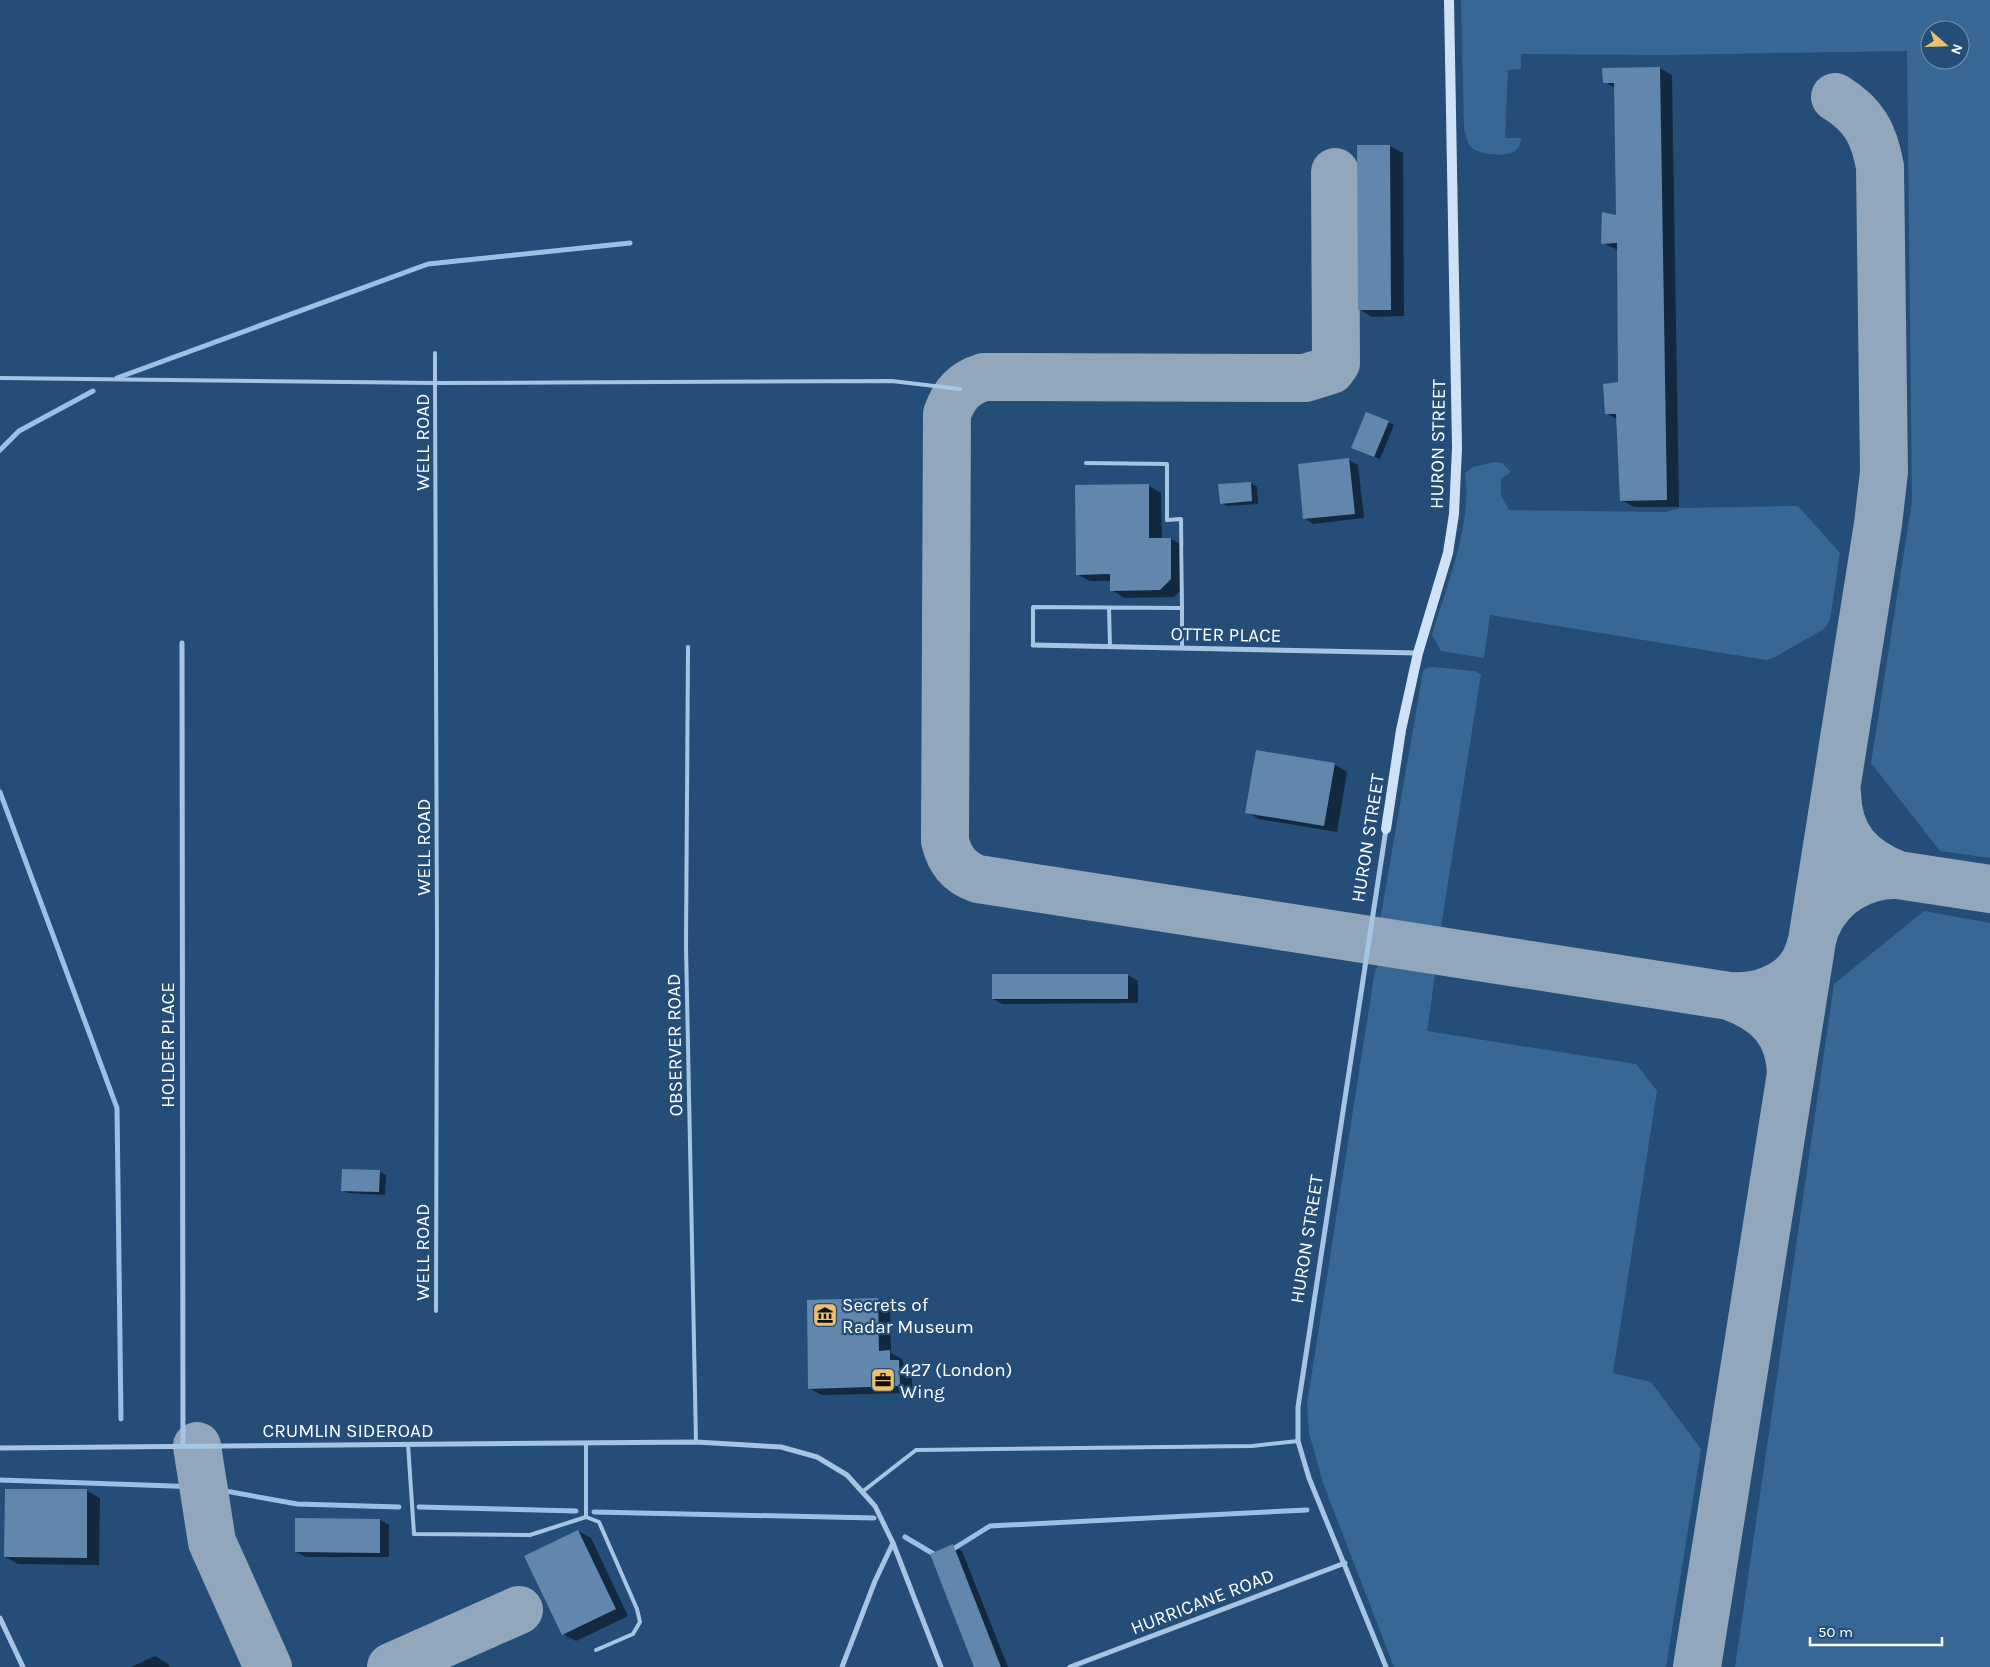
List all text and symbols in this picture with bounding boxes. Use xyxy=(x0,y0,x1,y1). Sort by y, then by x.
north arrow xyxy=(1920,20,1970,70)
text: N xyxy=(1947,42,1966,57)
street label: HURON STREET xyxy=(1426,378,1450,509)
street label: WELL ROAD xyxy=(412,393,434,491)
street label: OTTER PLACE xyxy=(1170,623,1282,647)
street label: HURON STREET xyxy=(1347,772,1389,904)
street label: WELL ROAD xyxy=(413,798,435,896)
street label: OBSERVER ROAD xyxy=(663,973,687,1117)
street label: HOLDER PLACE xyxy=(157,982,179,1108)
street label: HURON STREET xyxy=(1286,1173,1328,1305)
street label: WELL ROAD xyxy=(412,1203,434,1301)
place label: Secrets of Radar Museum xyxy=(842,1294,974,1338)
museum icon: Secrets of Radar Museum xyxy=(812,1302,838,1328)
place label: 427 (London) Wing xyxy=(900,1359,1012,1403)
office icon: 427 (London) Wing xyxy=(870,1367,896,1393)
street label: CRUMLIN SIDEROAD xyxy=(263,1420,433,1442)
street label: HURRICANE ROAD xyxy=(1128,1564,1277,1639)
scale bar xyxy=(1810,1614,1942,1646)
text: 50 m xyxy=(1818,1623,1853,1641)

